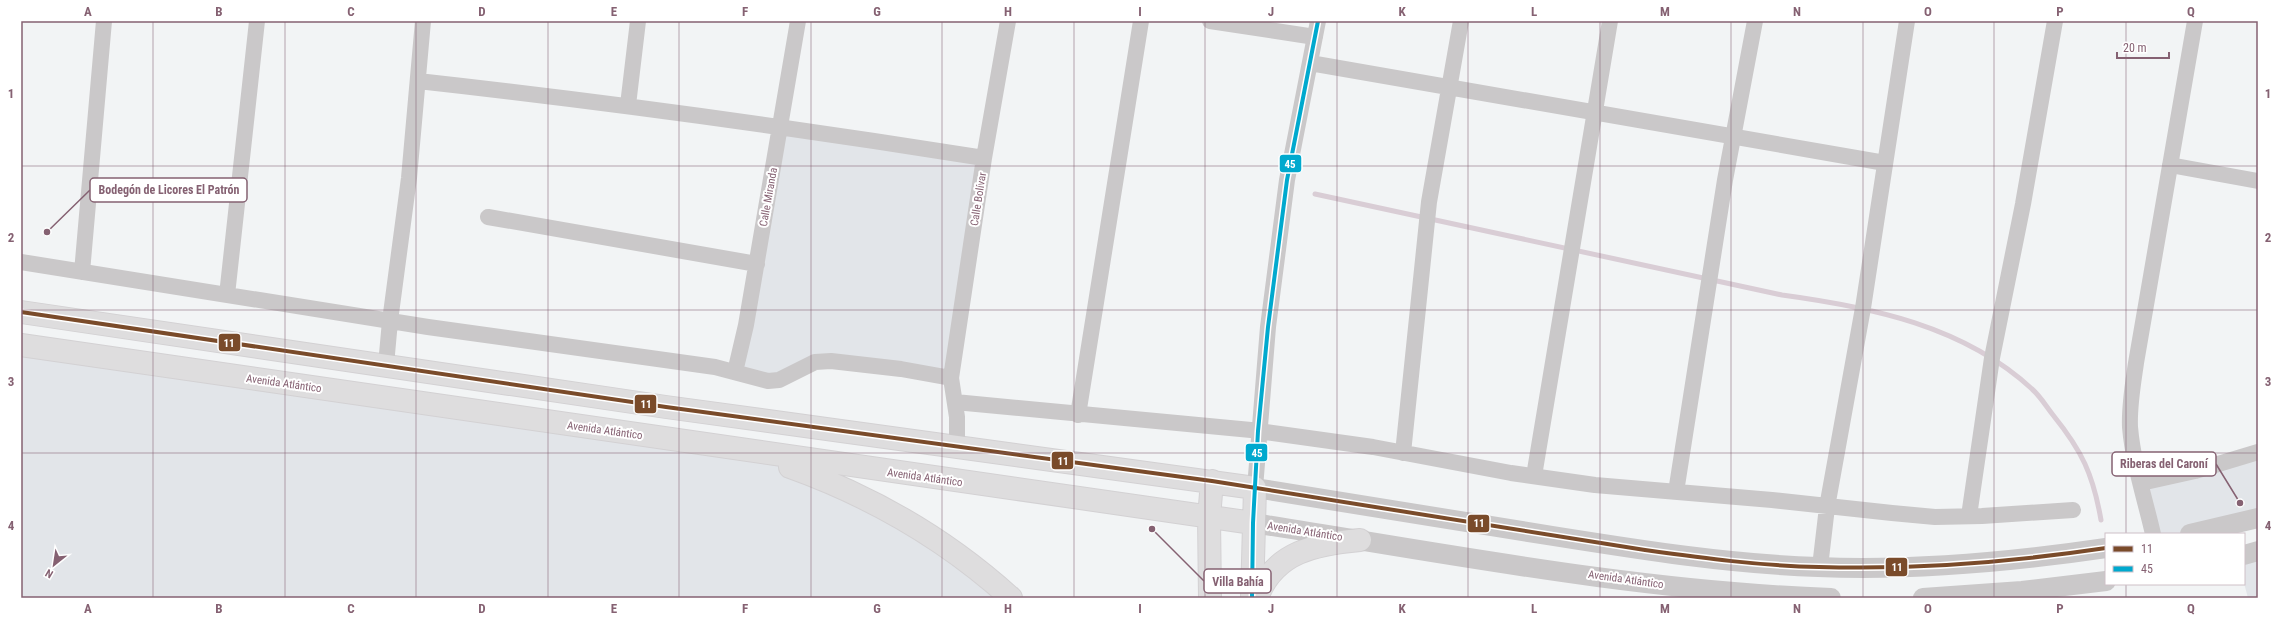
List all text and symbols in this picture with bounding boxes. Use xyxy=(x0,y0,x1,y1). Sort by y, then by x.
text: A xyxy=(84,4,92,19)
text: B xyxy=(215,4,223,19)
text: C xyxy=(347,4,355,19)
text: D xyxy=(478,4,486,19)
text: E xyxy=(611,4,618,19)
text: F xyxy=(742,4,748,19)
text: G xyxy=(873,4,881,19)
text: H xyxy=(1004,4,1012,19)
text: I xyxy=(1138,4,1142,19)
text: J xyxy=(1268,4,1274,19)
text: K xyxy=(1398,4,1406,19)
text: L xyxy=(1531,4,1537,19)
text: M xyxy=(1660,4,1670,19)
text: N xyxy=(1793,4,1801,19)
text: O xyxy=(1924,4,1932,19)
text: P xyxy=(2056,4,2064,19)
text: Q xyxy=(2187,4,2195,19)
scale bar xyxy=(2117,34,2169,60)
text: 20 m xyxy=(2123,41,2147,55)
text: 1 xyxy=(8,86,14,101)
text: 1 xyxy=(2265,86,2271,101)
line badge: 45 xyxy=(1279,154,1302,173)
text: 45 xyxy=(1284,158,1296,171)
street label: Calle Miranda xyxy=(757,167,780,228)
street label: Calle Bolívar xyxy=(968,171,989,227)
callout: Bodegón de Licores El Patrón xyxy=(90,178,247,202)
text: Bodegón de Licores El Patrón xyxy=(98,183,240,197)
text: 2 xyxy=(8,230,15,245)
text: 2 xyxy=(2265,230,2272,245)
line badge: 11 xyxy=(218,333,241,352)
text: 11 xyxy=(223,337,235,350)
street label: Avenida Atlántico xyxy=(245,372,323,395)
text: 3 xyxy=(8,374,14,389)
text: 3 xyxy=(2265,374,2271,389)
line badge: 11 xyxy=(634,394,657,414)
text: 11 xyxy=(640,398,652,411)
street label: Avenida Atlántico xyxy=(566,419,644,442)
line badge: 45 xyxy=(1245,443,1268,462)
text: 45 xyxy=(1251,447,1263,460)
line badge: 11 xyxy=(1051,451,1074,470)
callout: Riberas del Caroní xyxy=(2112,452,2216,476)
text: 11 xyxy=(1057,455,1069,468)
text: Riberas del Caroní xyxy=(2120,457,2209,471)
street label: Avenida Atlántico xyxy=(886,466,964,489)
line badge: 11 xyxy=(1467,514,1490,533)
text: 11 xyxy=(1473,517,1485,530)
text: 4 xyxy=(8,518,15,533)
text: 4 xyxy=(2265,518,2272,533)
street label: Avenida Atlántico xyxy=(1266,519,1344,544)
legend xyxy=(2105,533,2245,585)
text: 11 xyxy=(2141,542,2153,556)
north arrow xyxy=(34,545,74,585)
line badge: 11 xyxy=(1885,557,1908,577)
text: 11 xyxy=(1891,561,1903,574)
text: 45 xyxy=(2141,562,2153,576)
text: N xyxy=(43,566,55,581)
street label: Avenida Atlántico xyxy=(1587,568,1665,591)
callout: Villa Bahía xyxy=(1204,569,1271,593)
text: Villa Bahía xyxy=(1212,575,1264,589)
text: A xyxy=(84,601,92,616)
text: B xyxy=(215,601,223,616)
text: C xyxy=(347,601,355,616)
text: D xyxy=(478,601,486,616)
text: E xyxy=(611,601,618,616)
text: F xyxy=(742,601,748,616)
text: G xyxy=(873,601,881,616)
text: H xyxy=(1004,601,1012,616)
text: I xyxy=(1138,601,1142,616)
text: J xyxy=(1268,601,1274,616)
text: K xyxy=(1398,601,1406,616)
text: L xyxy=(1531,601,1537,616)
text: M xyxy=(1660,601,1670,616)
text: N xyxy=(1793,601,1801,616)
text: O xyxy=(1924,601,1932,616)
text: P xyxy=(2056,601,2064,616)
text: Q xyxy=(2187,601,2195,616)

